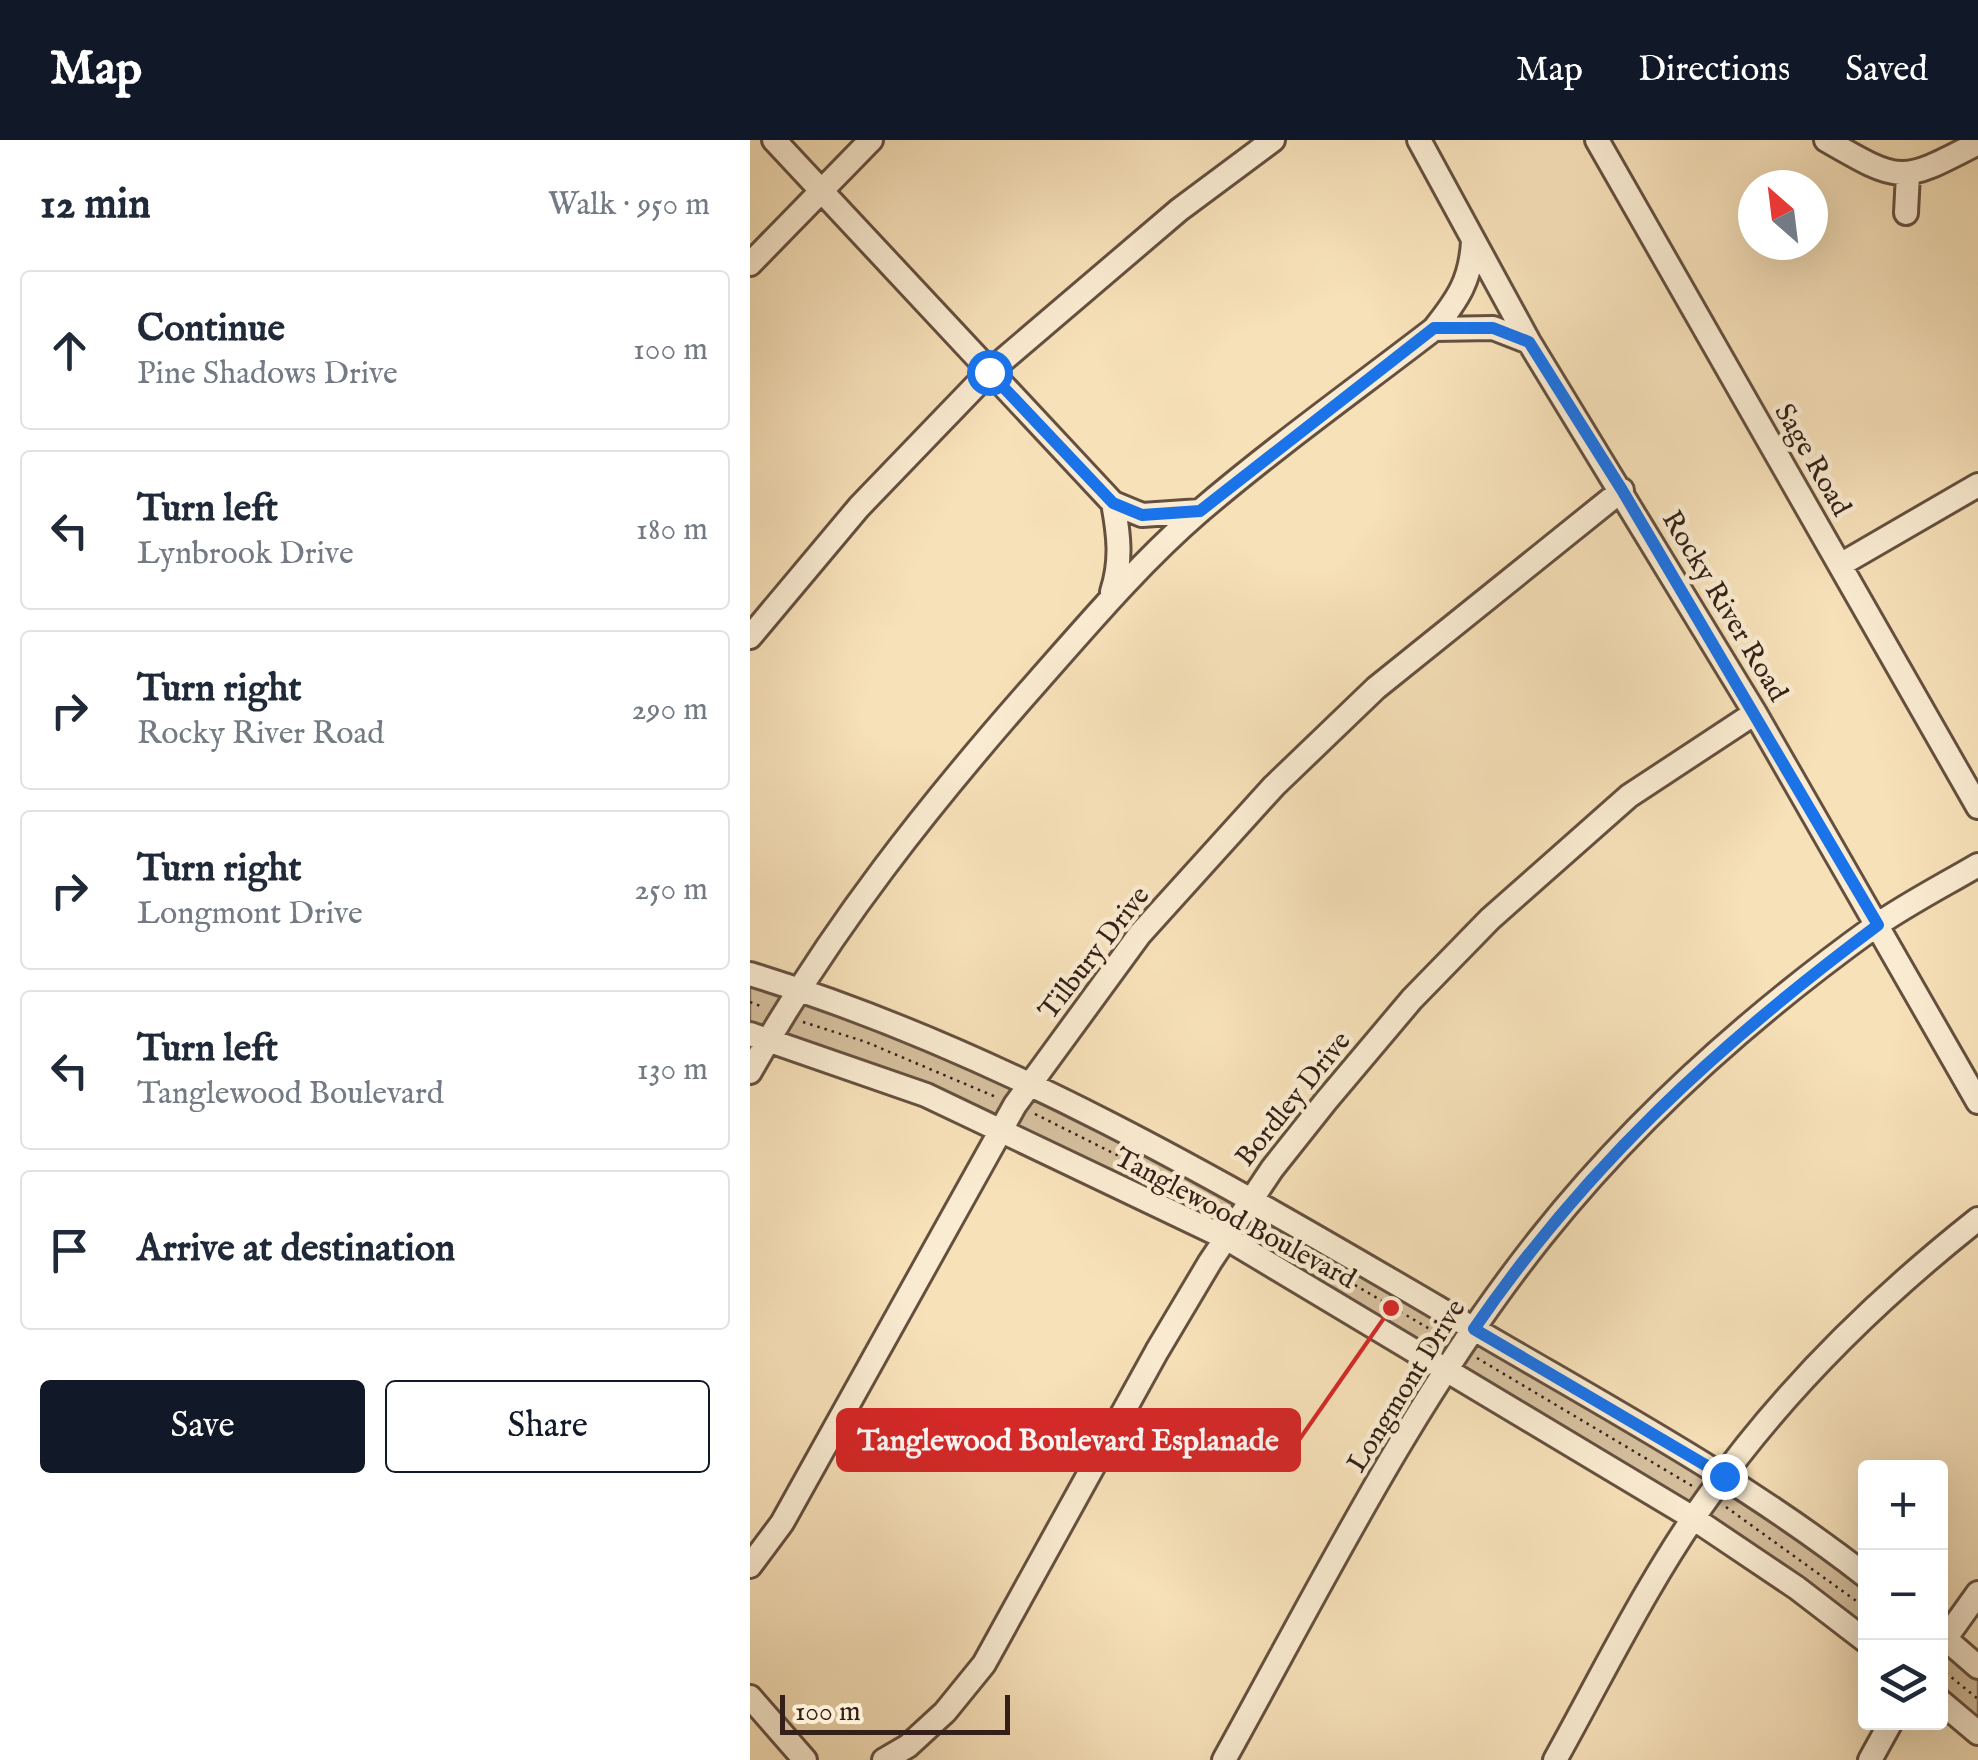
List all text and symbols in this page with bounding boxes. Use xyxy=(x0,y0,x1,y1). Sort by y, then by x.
text: Map xyxy=(50,40,142,100)
text: Map xyxy=(1516,48,1583,93)
text: Directions xyxy=(1638,48,1790,93)
text: Saved xyxy=(1845,48,1928,93)
north arrow xyxy=(1738,170,1828,260)
text: 12 min xyxy=(40,179,151,232)
text: Walk · 950 m xyxy=(548,185,710,226)
text: Continue xyxy=(137,306,285,354)
icon: ahead xyxy=(42,323,97,378)
text: 100 m xyxy=(633,330,708,371)
route start xyxy=(967,350,1013,396)
text: Pine Shadows Drive xyxy=(137,354,398,395)
street label: Sage Road xyxy=(1766,398,1858,523)
text: Turn left xyxy=(137,486,278,534)
icon: left xyxy=(42,503,97,558)
street label: Rocky River Road xyxy=(1653,505,1795,708)
text: 180 m xyxy=(636,510,708,551)
text: Lynbrook Drive xyxy=(137,534,354,575)
text: Turn right xyxy=(137,666,301,714)
icon: right xyxy=(42,683,97,738)
text: 290 m xyxy=(632,690,708,731)
text: Rocky River Road xyxy=(137,714,384,755)
text: Turn right xyxy=(137,846,301,894)
icon: right xyxy=(42,863,97,918)
text: 250 m xyxy=(634,870,708,911)
street label: Tilbury Drive xyxy=(1032,879,1158,1027)
text: Longmont Drive xyxy=(137,894,363,935)
street label: Bordley Drive xyxy=(1229,1025,1359,1174)
text: Turn left xyxy=(137,1026,278,1074)
icon: left xyxy=(42,1043,97,1098)
text: 130 m xyxy=(637,1050,708,1091)
text: Tanglewood Boulevard xyxy=(137,1074,444,1115)
street label: Tanglewood Boulevard xyxy=(1108,1141,1362,1298)
icon: arrive xyxy=(42,1223,97,1278)
text: Arrive at destination xyxy=(137,1226,455,1274)
street label: Longmont Drive xyxy=(1340,1293,1474,1479)
button: Save xyxy=(40,1380,365,1473)
button: Share xyxy=(385,1380,710,1473)
callout: Tanglewood Boulevard Esplanade xyxy=(838,1410,1299,1470)
text: Tanglewood Boulevard Esplanade xyxy=(856,1423,1279,1461)
route end xyxy=(1702,1454,1748,1500)
map controls xyxy=(1858,1460,1948,1730)
button: + xyxy=(1858,1460,1948,1550)
button: − xyxy=(1858,1550,1948,1640)
button: layers xyxy=(1858,1640,1948,1730)
scale bar xyxy=(780,1690,1010,1734)
text: 100 m xyxy=(795,1695,861,1730)

